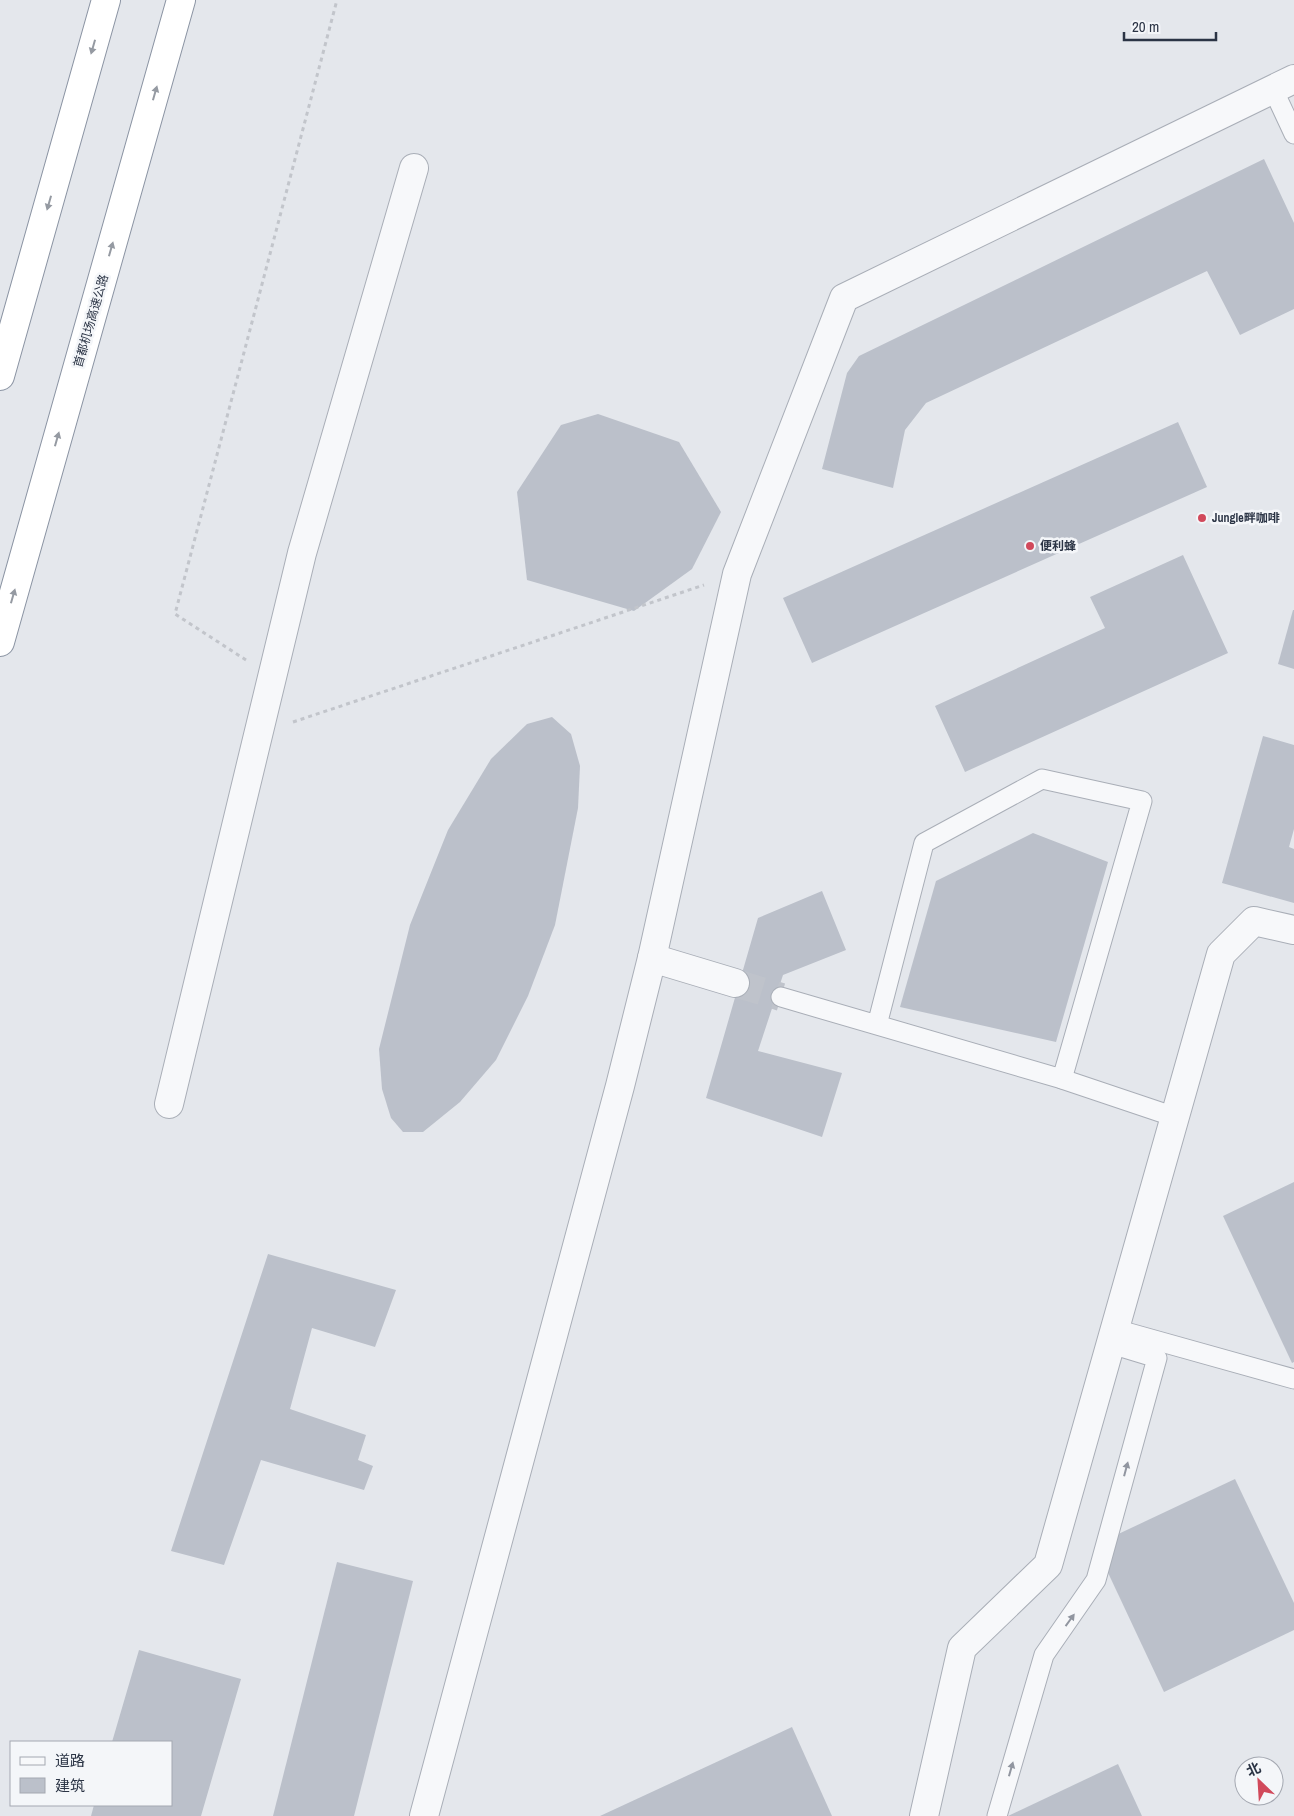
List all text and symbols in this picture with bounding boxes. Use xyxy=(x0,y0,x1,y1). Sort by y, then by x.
scale bar xyxy=(1124,10,1216,42)
text: 20 m xyxy=(1132,16,1159,37)
one-way arrow xyxy=(88,39,96,54)
one-way arrow xyxy=(151,85,159,100)
one-way arrow xyxy=(44,196,52,211)
one-way arrow xyxy=(107,241,115,257)
street label: 首都机场高速公路 xyxy=(70,273,112,369)
one-way arrow xyxy=(54,432,62,447)
place label: Jungle畔咖啡 xyxy=(1212,510,1280,526)
marker: Jungle畔咖啡 xyxy=(1196,512,1208,524)
place label: 便利蜂 xyxy=(1040,538,1076,554)
marker: 便利蜂 xyxy=(1024,540,1036,552)
one-way arrow xyxy=(10,588,18,603)
one-way arrow xyxy=(1123,1462,1131,1477)
one-way arrow xyxy=(1064,1614,1075,1627)
legend xyxy=(10,1741,172,1806)
text: 道路 xyxy=(55,1750,85,1771)
north arrow xyxy=(1234,1756,1284,1806)
text: 北 xyxy=(1243,1758,1264,1780)
one-way arrow xyxy=(1007,1762,1015,1777)
text: 建筑 xyxy=(55,1775,85,1796)

